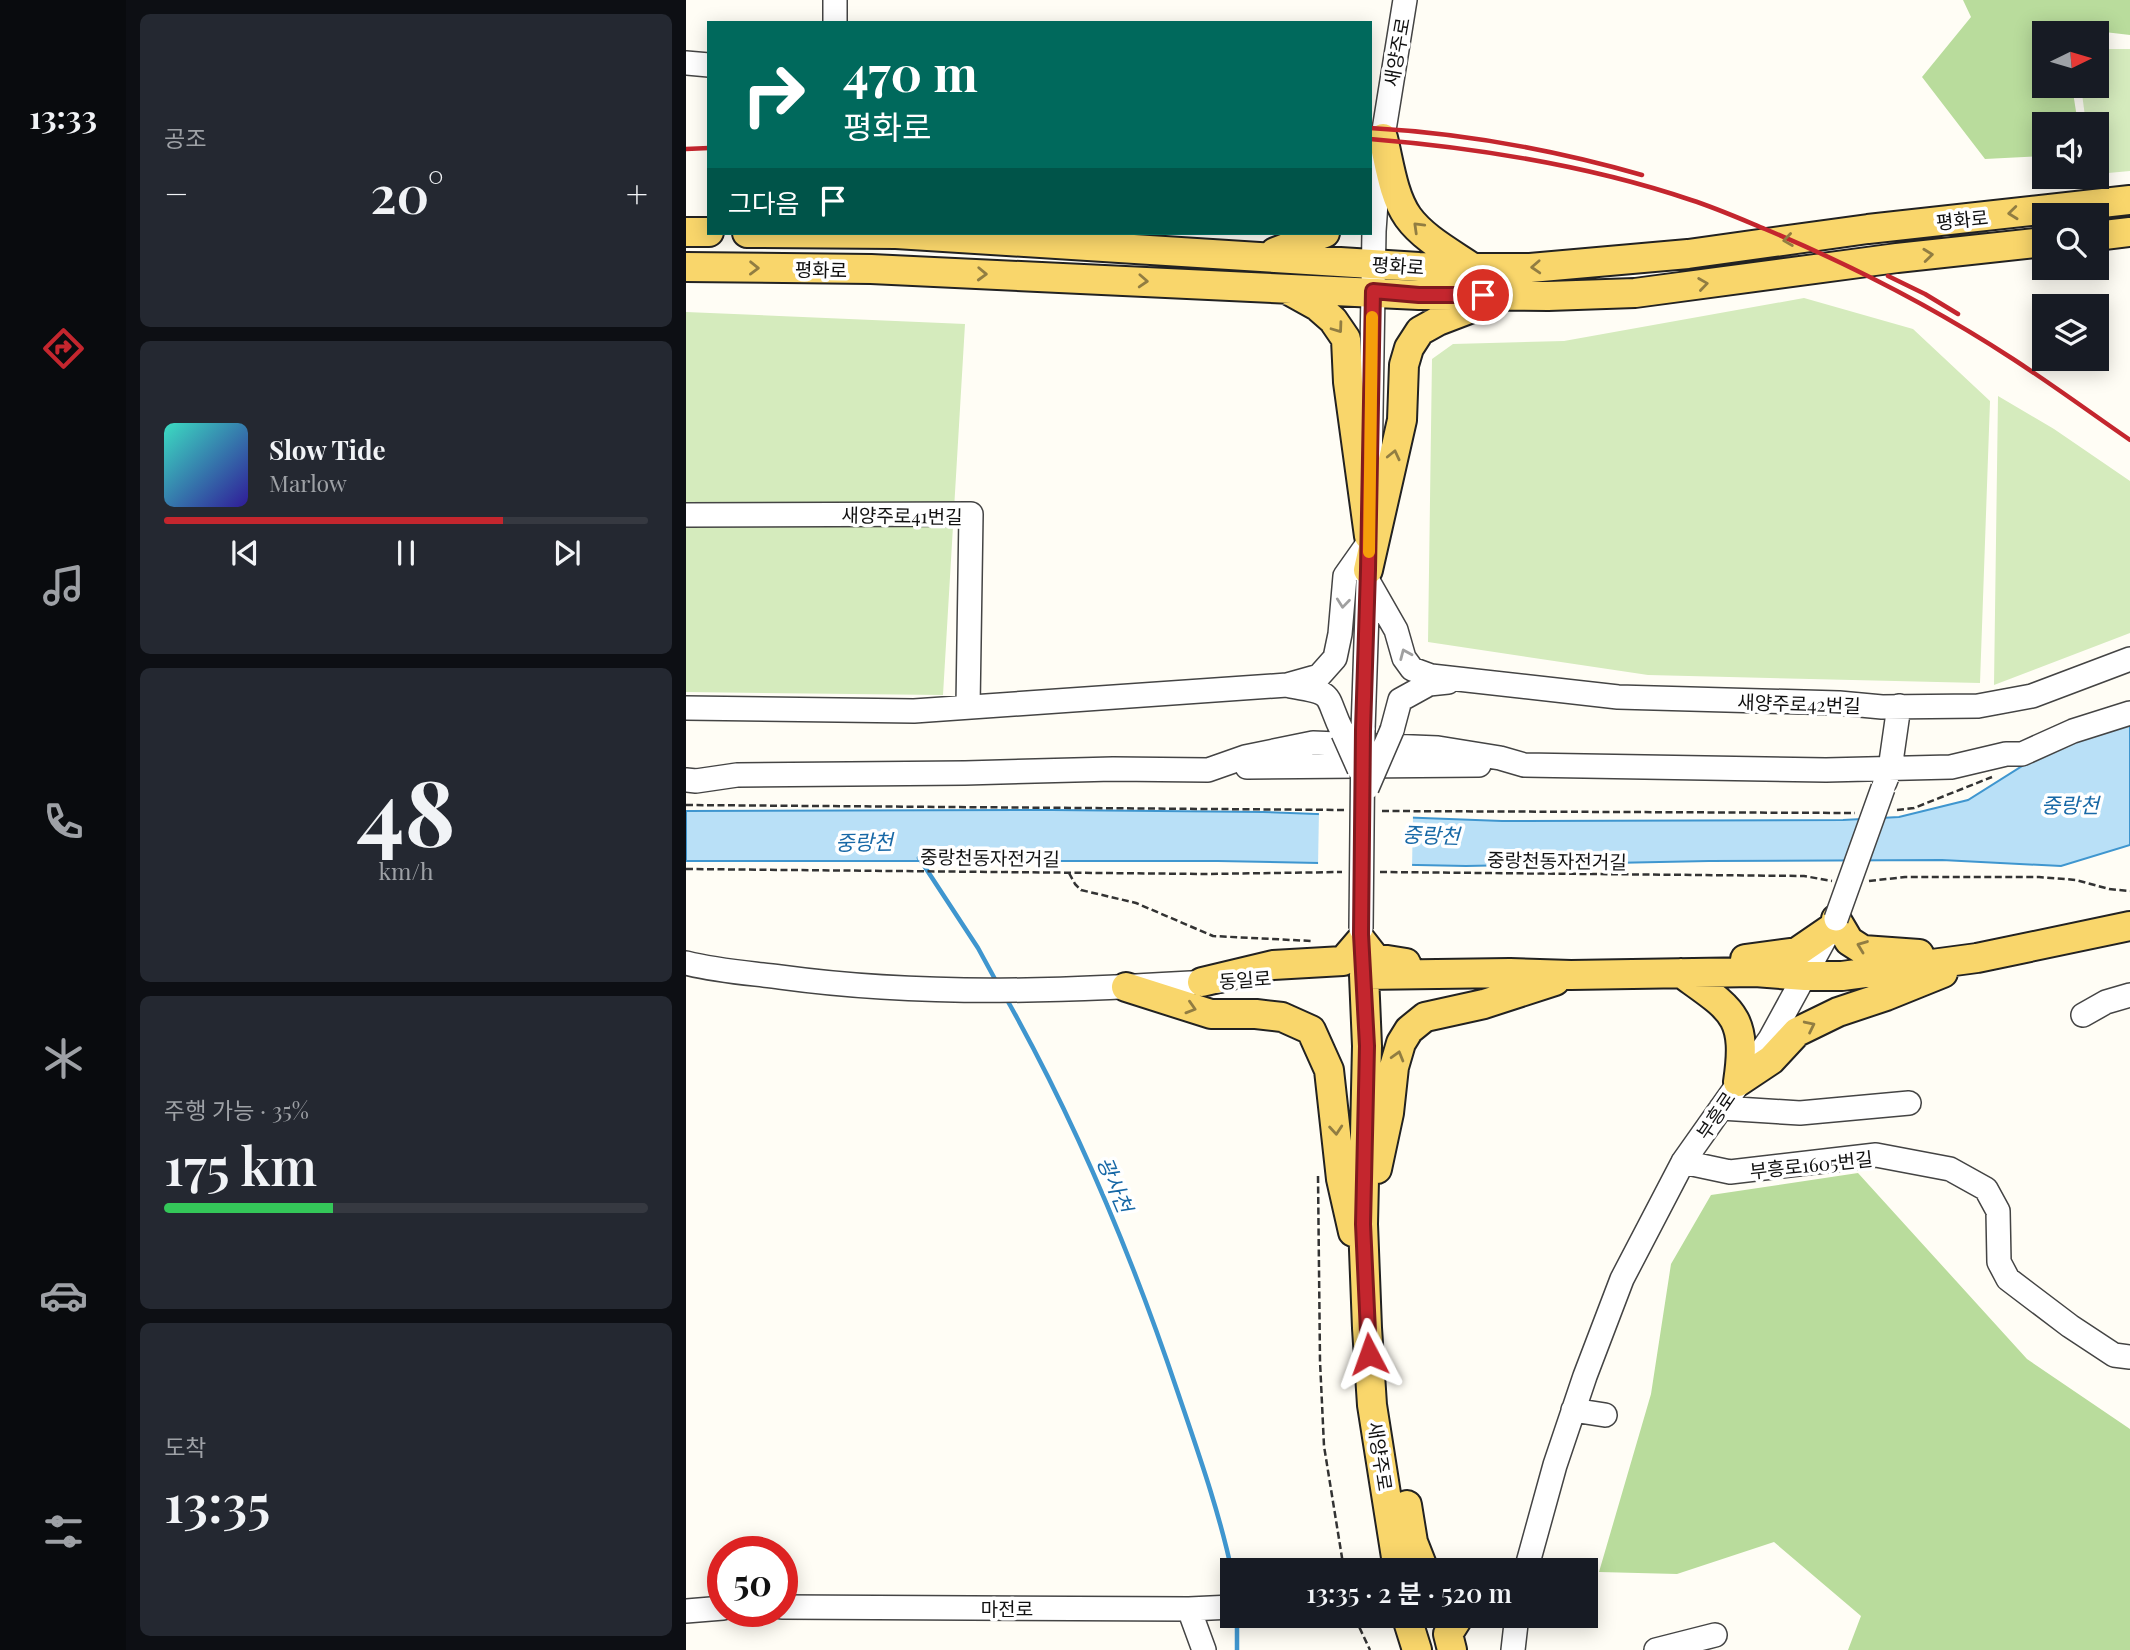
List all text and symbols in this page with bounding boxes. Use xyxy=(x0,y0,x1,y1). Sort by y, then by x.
street label: 새양주로 xyxy=(1377,15,1415,89)
north arrow xyxy=(2032,21,2109,98)
map controls xyxy=(2032,21,2109,371)
text: 470 m xyxy=(843,39,978,104)
icon: right xyxy=(728,49,819,140)
text: 13:33 xyxy=(29,94,97,137)
text: 평화로 xyxy=(843,104,931,147)
button: sound xyxy=(2032,112,2109,189)
text: 공조 xyxy=(164,122,206,153)
text: 20° xyxy=(370,158,444,227)
text: − xyxy=(164,167,189,218)
text: + xyxy=(626,167,648,218)
icon: arrive xyxy=(814,182,852,220)
text: 그다음 xyxy=(728,185,800,220)
street label: 평화로 xyxy=(1935,203,1989,235)
button: search xyxy=(2032,203,2109,280)
one-way arrow xyxy=(2008,206,2019,221)
one-way arrow xyxy=(1413,222,1426,235)
one-way arrow xyxy=(1782,233,1793,248)
one-way arrow xyxy=(1923,248,1934,263)
street label: 평화로 xyxy=(1371,250,1425,280)
street label: 평화로 xyxy=(795,256,847,282)
one-way arrow xyxy=(1530,259,1541,274)
one-way arrow xyxy=(749,260,760,276)
pin xyxy=(1453,265,1513,325)
one-way arrow xyxy=(976,266,987,281)
one-way arrow xyxy=(1138,273,1149,288)
icon: arrive xyxy=(1464,276,1502,314)
one-way arrow xyxy=(1697,276,1708,291)
button: layers xyxy=(2032,294,2109,371)
one-way arrow xyxy=(1330,320,1342,333)
icon: directions xyxy=(39,324,88,373)
text: Slow Tide xyxy=(269,432,386,467)
one-way arrow xyxy=(1386,449,1400,461)
text: Marlow xyxy=(269,467,347,498)
street label: 새양주로41번길 xyxy=(841,501,963,529)
icon: previous xyxy=(226,534,264,572)
icon: pause xyxy=(387,534,425,572)
icon: next xyxy=(548,534,586,572)
icon: music xyxy=(39,561,88,610)
one-way arrow xyxy=(1336,598,1351,609)
one-way arrow xyxy=(1399,649,1413,661)
street label: 새양주로42번길 xyxy=(1737,688,1861,718)
text: 48 xyxy=(356,749,456,870)
water label: 중랑천 xyxy=(2041,790,2102,818)
icon: phone xyxy=(39,797,88,846)
water label: 중랑천 xyxy=(1402,819,1463,849)
water label: 중랑천 xyxy=(835,826,896,856)
street label: 중랑천동자전거길 xyxy=(920,843,1060,871)
street label: 중랑천동자전거길 xyxy=(1487,846,1627,874)
text: km/h xyxy=(378,855,434,886)
one-way arrow xyxy=(1856,940,1869,954)
street label: 동일로 xyxy=(1218,964,1272,994)
one-way arrow xyxy=(1185,1000,1197,1014)
one-way arrow xyxy=(1803,1020,1815,1034)
icon: climate xyxy=(39,1034,88,1083)
one-way arrow xyxy=(1389,1050,1404,1062)
street label: 부흥로 xyxy=(1690,1086,1740,1144)
text: 주행 가능 · 35% xyxy=(164,1094,309,1125)
one-way arrow xyxy=(1328,1125,1343,1136)
text: 175 km xyxy=(164,1130,317,1199)
street label: 부흥로1605번길 xyxy=(1748,1145,1874,1183)
water label: 광사천 xyxy=(1092,1152,1141,1219)
icon: car xyxy=(39,1271,88,1320)
position arrow xyxy=(1332,1317,1406,1391)
street label: 새양주로 xyxy=(1363,1419,1399,1493)
text: 도착 xyxy=(164,1431,206,1462)
text: 13:35 xyxy=(164,1467,270,1536)
icon: filters xyxy=(39,1507,88,1556)
speed limit sign: 50 xyxy=(707,1536,798,1627)
text: 13:35 · 2 분 · 520 m xyxy=(1306,1575,1512,1610)
street label: 마전로 xyxy=(981,1595,1033,1621)

